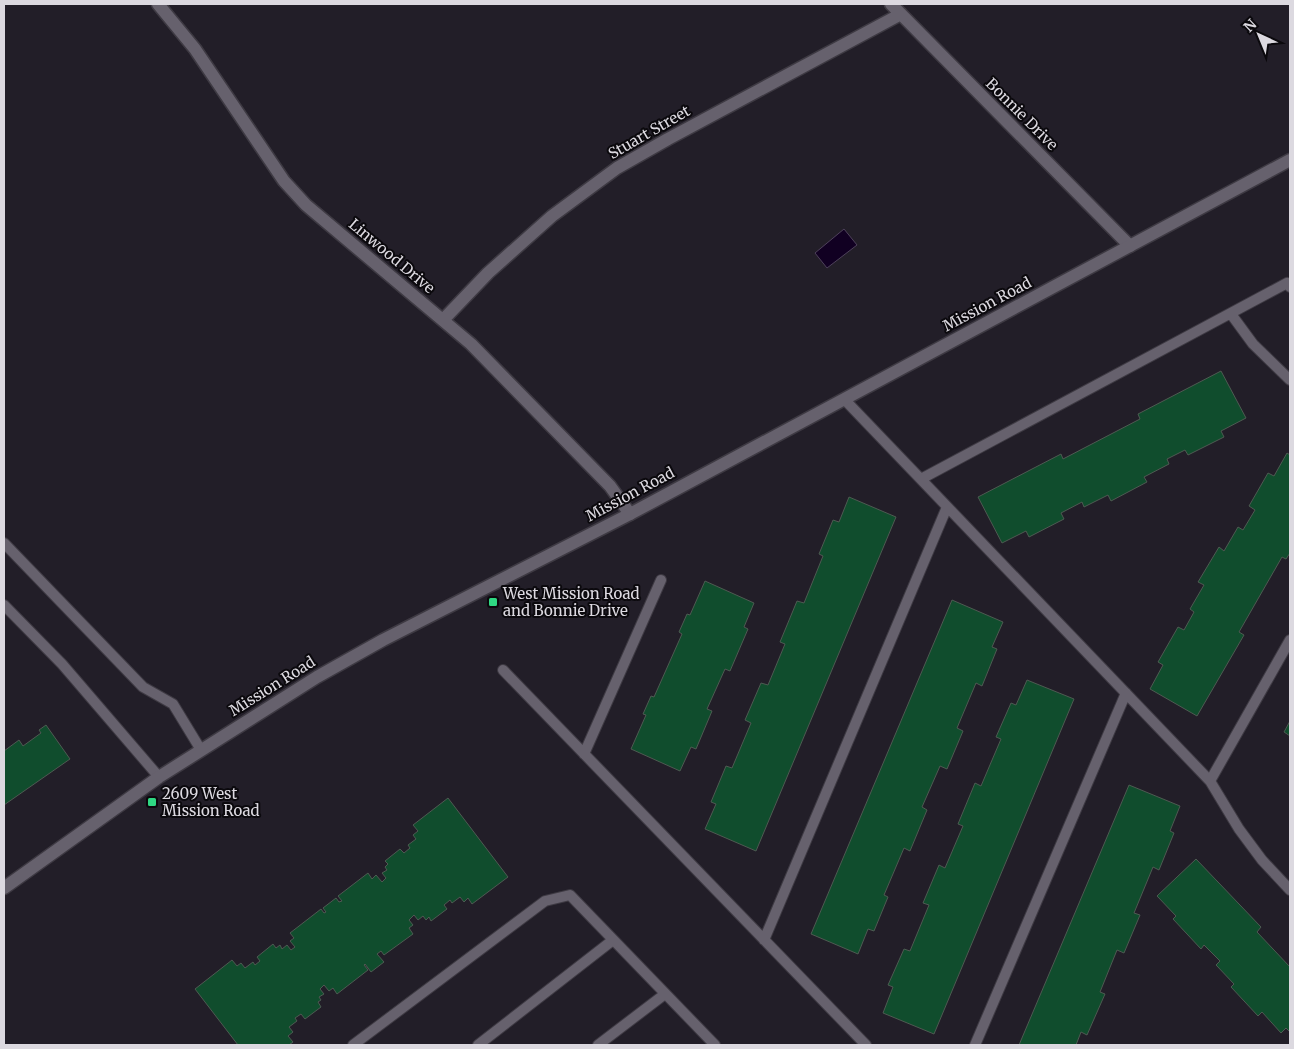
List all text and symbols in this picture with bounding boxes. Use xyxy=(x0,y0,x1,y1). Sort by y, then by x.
north arrow xyxy=(1234,10,1284,60)
text: N xyxy=(1240,15,1260,36)
street label: Bonnie Drive xyxy=(982,74,1062,154)
street label: Stuart Street xyxy=(605,101,693,163)
street label: Linwood Drive xyxy=(345,215,439,297)
street label: Mission Road xyxy=(939,273,1035,335)
street label: Mission Road xyxy=(582,463,678,525)
place label: West Mission Road and Bonnie Drive xyxy=(502,584,640,620)
marker: West Mission Road and Bonnie Drive xyxy=(487,596,499,608)
street label: Mission Road xyxy=(226,652,318,720)
place label: 2609 West Mission Road xyxy=(162,784,260,820)
marker: 2609 West Mission Road xyxy=(146,796,158,808)

